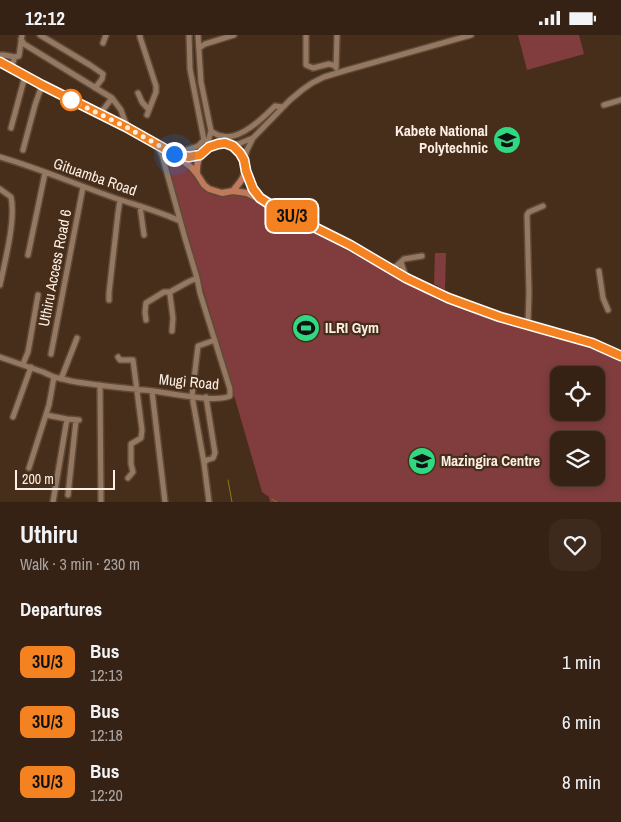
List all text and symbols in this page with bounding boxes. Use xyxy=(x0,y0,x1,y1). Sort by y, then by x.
text: 12:12 xyxy=(25,5,65,31)
unlabelled marker xyxy=(60,89,82,111)
place label: Kabete National Polytechnic xyxy=(395,120,488,158)
school or university icon: Kabete National Polytechnic xyxy=(492,125,522,155)
your location xyxy=(162,142,187,167)
street label: Gituamba Road xyxy=(51,152,140,201)
line badge: 3U/3 xyxy=(257,200,327,232)
text: 3U/3 xyxy=(276,203,308,228)
street label: Uthiru Access Road 6 xyxy=(33,207,76,328)
sports icon: ILRI Gym xyxy=(291,313,321,343)
place label: ILRI Gym xyxy=(325,317,379,338)
map controls xyxy=(550,366,605,486)
button: locate xyxy=(550,366,605,421)
street label: Mugi Road xyxy=(158,368,220,395)
button: layers xyxy=(550,431,605,486)
school or university icon: Mazingira Centre xyxy=(407,446,437,476)
place label: Mazingira Centre xyxy=(441,450,540,471)
scale bar xyxy=(15,467,115,490)
text: 200 m xyxy=(22,470,54,488)
text: Uthiru xyxy=(20,518,78,550)
button: heart xyxy=(549,519,601,571)
text: Walk · 3 min · 230 m xyxy=(20,553,140,575)
text: Departures xyxy=(20,596,102,622)
text: Bus xyxy=(90,638,119,664)
text: 3U/3 xyxy=(32,649,63,674)
text: 1 min xyxy=(562,649,601,675)
text: 12:13 xyxy=(90,664,123,686)
text: Bus xyxy=(90,698,119,724)
text: 3U/3 xyxy=(32,709,63,734)
text: 6 min xyxy=(562,709,601,735)
text: 12:18 xyxy=(90,724,123,746)
text: Bus xyxy=(90,758,119,784)
text: 3U/3 xyxy=(32,769,63,794)
text: 8 min xyxy=(562,769,601,795)
text: 12:20 xyxy=(90,784,123,806)

